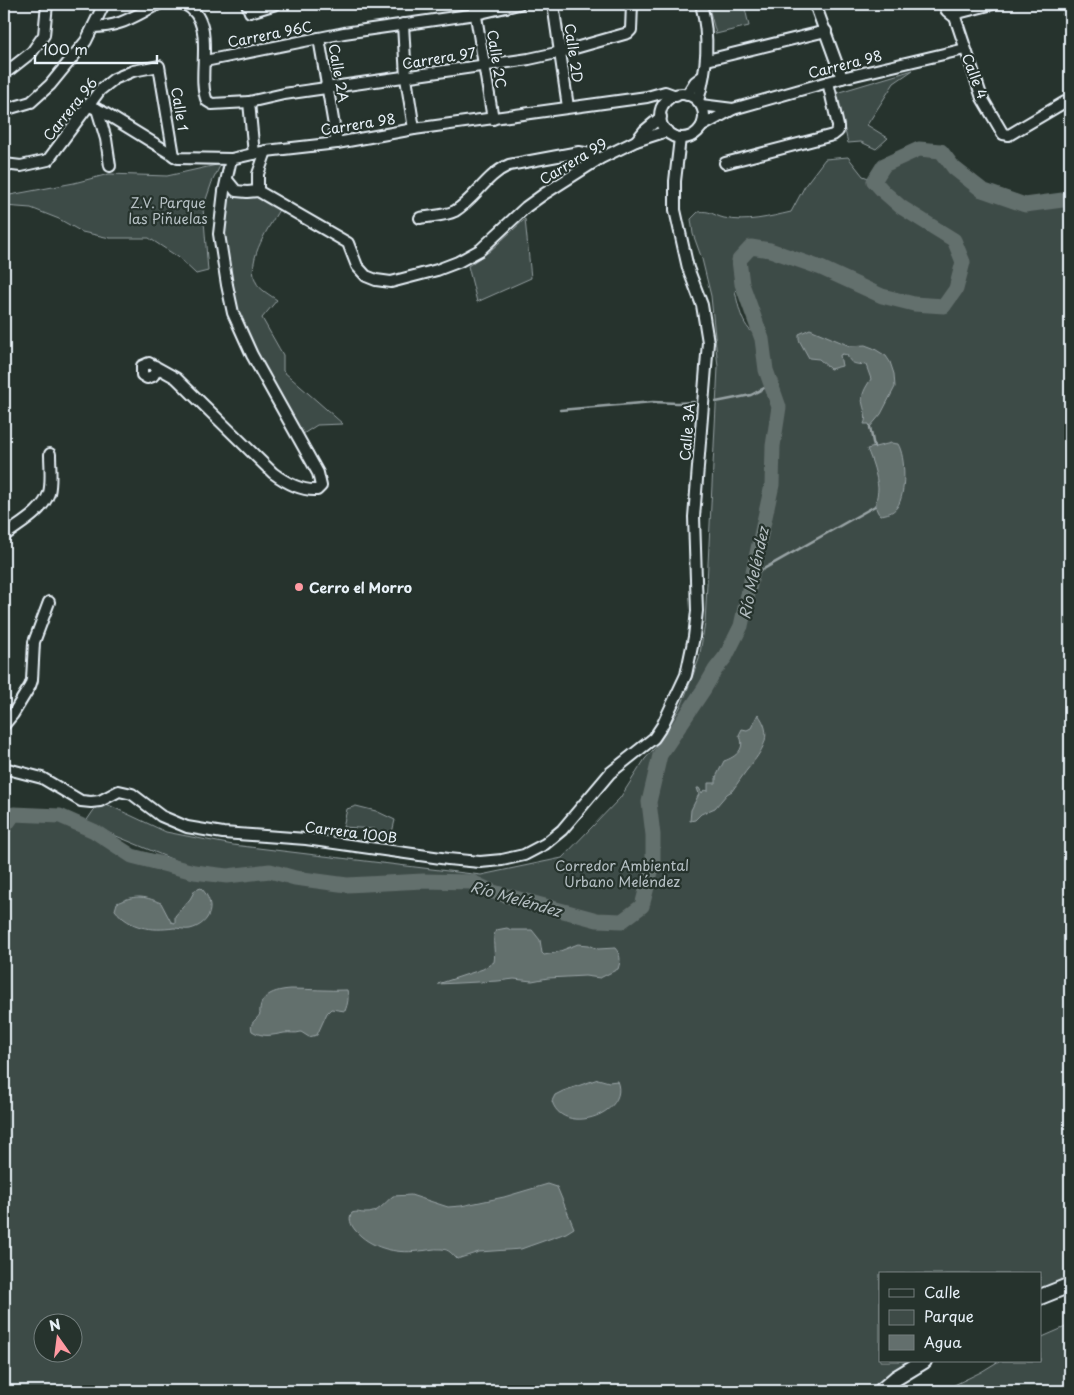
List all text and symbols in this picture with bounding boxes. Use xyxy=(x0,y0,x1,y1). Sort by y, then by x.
street label: Carrera 96C xyxy=(226,15,314,53)
street label: Calle 2D xyxy=(559,22,589,84)
street label: Calle 2C xyxy=(482,28,512,90)
scale bar xyxy=(35,32,158,64)
text: 100 m xyxy=(42,37,88,60)
street label: Calle 2A xyxy=(324,42,355,104)
street label: Carrera 97 xyxy=(401,42,477,74)
street label: Carrera 98 xyxy=(806,45,884,83)
street label: Calle 4 xyxy=(957,50,993,102)
street label: Carrera 96 xyxy=(38,73,102,145)
street label: Calle 1 xyxy=(166,85,194,133)
street label: Carrera 98 xyxy=(319,108,397,140)
street label: Carrera 99 xyxy=(535,133,611,189)
park label: Z.V. Parque las Piñuelas xyxy=(128,192,208,229)
street label: Calle 3A xyxy=(674,402,700,462)
water label: Río Meléndez xyxy=(732,523,774,621)
place label: Cerro el Morro xyxy=(309,577,412,598)
marker: Cerro el Morro xyxy=(293,581,305,593)
street label: Carrera 100B xyxy=(304,816,398,848)
park label: Corredor Ambiental Urbano Meléndez xyxy=(555,855,689,892)
water label: Río Meléndez xyxy=(468,874,566,922)
legend xyxy=(879,1272,1042,1362)
text: Calle xyxy=(924,1280,961,1303)
text: Parque xyxy=(924,1304,974,1327)
north arrow xyxy=(32,1312,82,1362)
text: N xyxy=(47,1313,63,1336)
text: Agua xyxy=(924,1330,962,1353)

